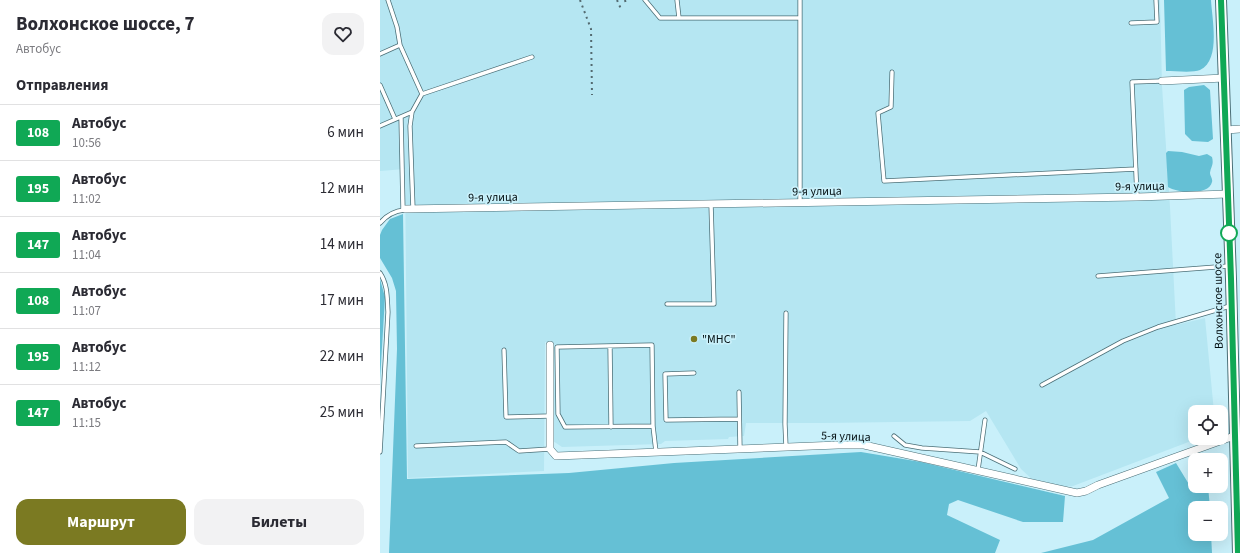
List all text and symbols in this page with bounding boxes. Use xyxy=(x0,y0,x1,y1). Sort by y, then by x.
text: Волхонское шоссе, 7 xyxy=(16,11,195,38)
button: heart xyxy=(322,13,364,55)
text: Автобус xyxy=(16,40,61,58)
text: Отправления xyxy=(16,75,109,96)
text: Автобус xyxy=(72,113,126,134)
text: 6 мин xyxy=(327,122,364,143)
text: 108 xyxy=(27,123,49,143)
text: 10:56 xyxy=(72,134,101,152)
text: Автобус xyxy=(72,169,126,190)
text: 12 мин xyxy=(320,178,364,199)
street label: 9-я улица xyxy=(1115,178,1165,195)
text: 195 xyxy=(27,179,49,199)
street label: 9-я улица xyxy=(792,183,842,200)
street label: 9-я улица xyxy=(468,189,518,206)
text: 11:02 xyxy=(72,190,101,208)
unlabelled marker xyxy=(1220,224,1238,242)
text: Автобус xyxy=(72,225,126,246)
text: 14 мин xyxy=(320,234,364,255)
text: 147 xyxy=(27,235,49,255)
text: 11:04 xyxy=(72,246,101,264)
street label: Волхонское шоссе xyxy=(1209,253,1228,349)
text: Автобус xyxy=(72,281,126,302)
text: 17 мин xyxy=(320,290,364,311)
text: 108 xyxy=(27,291,49,311)
text: 11:07 xyxy=(72,302,101,320)
place label: "МНС" xyxy=(702,331,736,348)
marker: "МНС" xyxy=(689,334,699,344)
text: Автобус xyxy=(72,337,126,358)
text: 22 мин xyxy=(320,346,364,367)
text: 195 xyxy=(27,347,49,367)
text: 11:12 xyxy=(72,358,101,376)
text: Автобус xyxy=(72,393,126,414)
text: 25 мин xyxy=(320,402,364,423)
text: 147 xyxy=(27,403,49,423)
map controls xyxy=(1188,405,1228,541)
button: locate xyxy=(1188,405,1228,445)
text: 11:15 xyxy=(72,414,101,432)
street label: 5-я улица xyxy=(821,427,871,446)
button: + xyxy=(1188,453,1228,493)
button: Маршрут xyxy=(16,499,186,545)
button: Билеты xyxy=(194,499,364,545)
button: − xyxy=(1188,501,1228,541)

